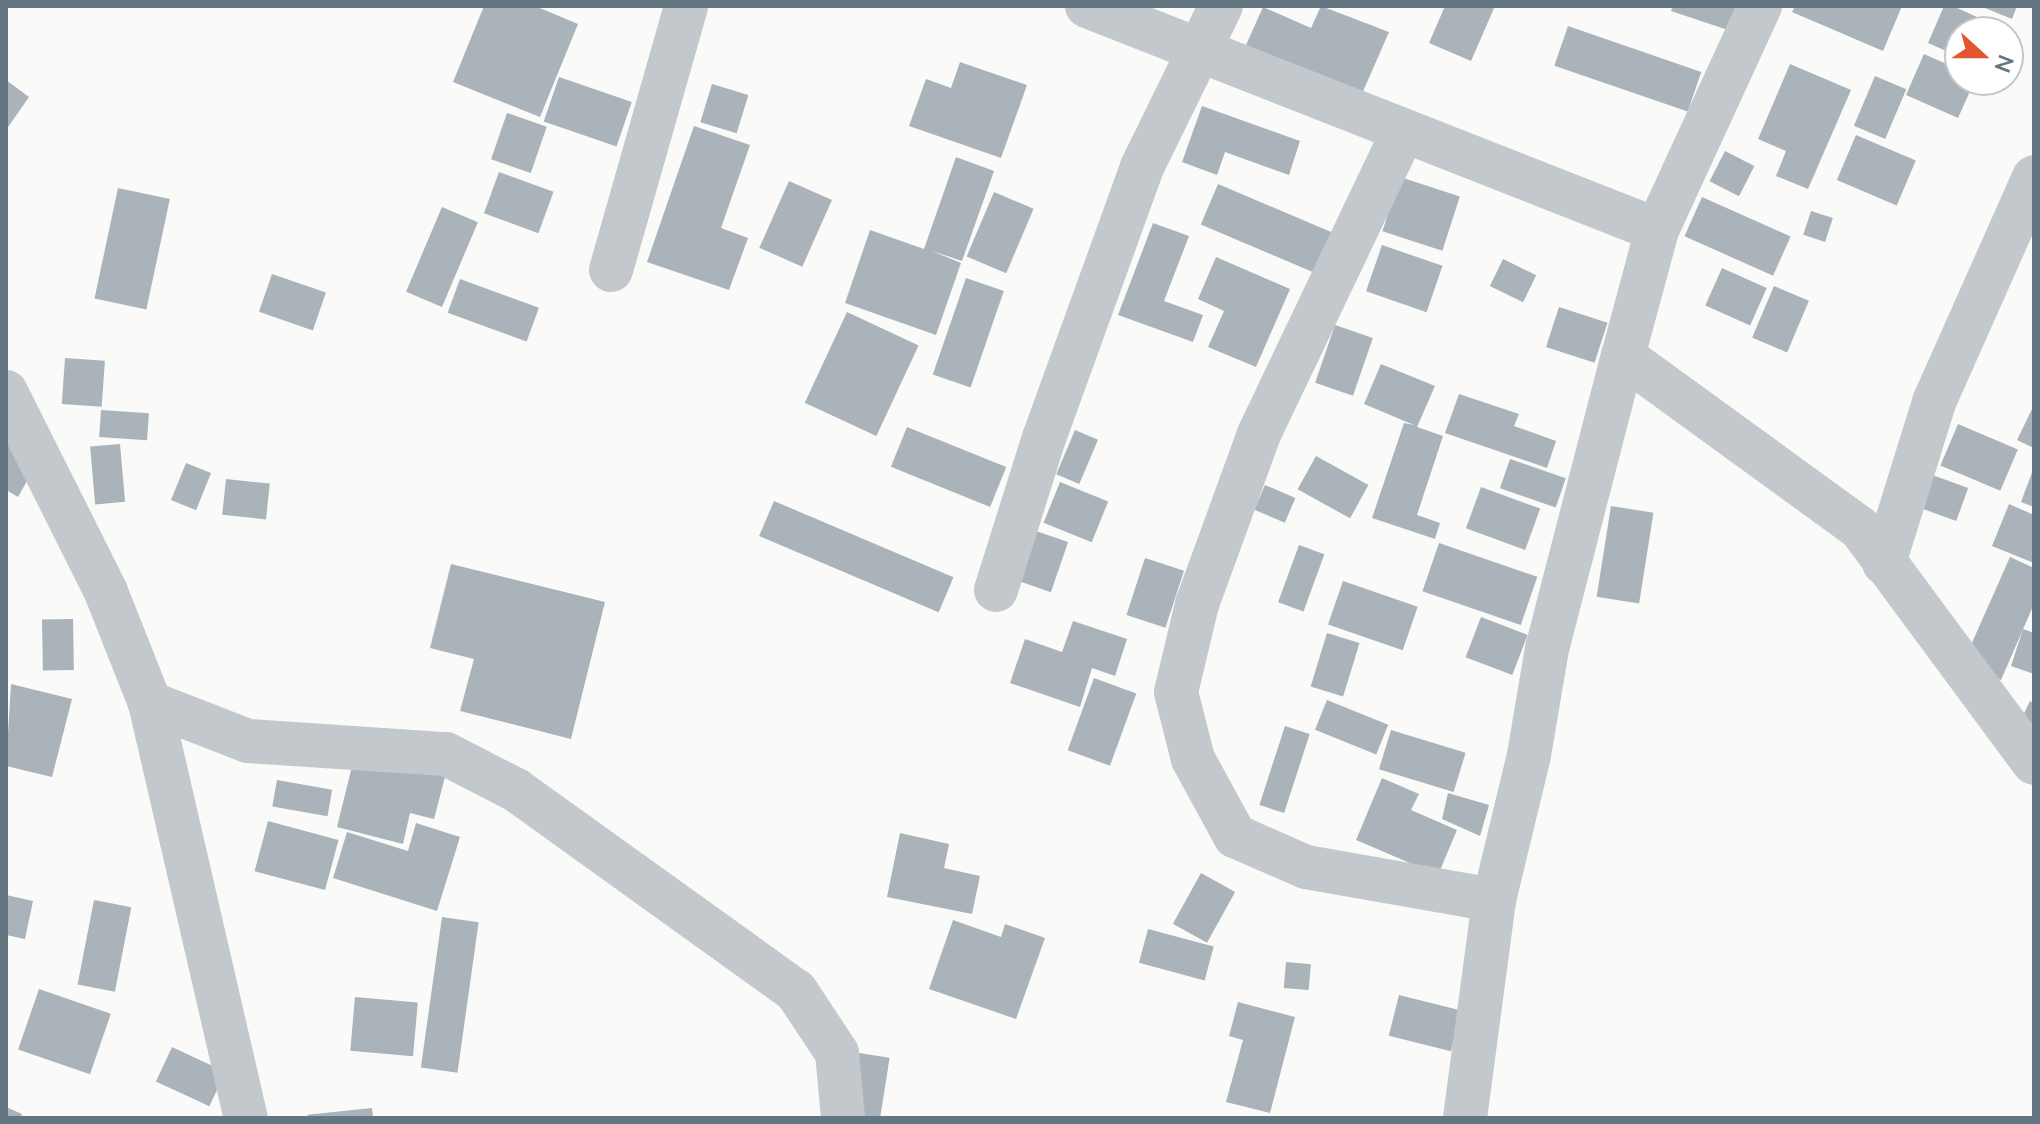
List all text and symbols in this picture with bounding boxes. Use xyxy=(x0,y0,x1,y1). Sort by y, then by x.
north arrow xyxy=(1944,16,2024,96)
text: N xyxy=(1988,51,2021,77)

